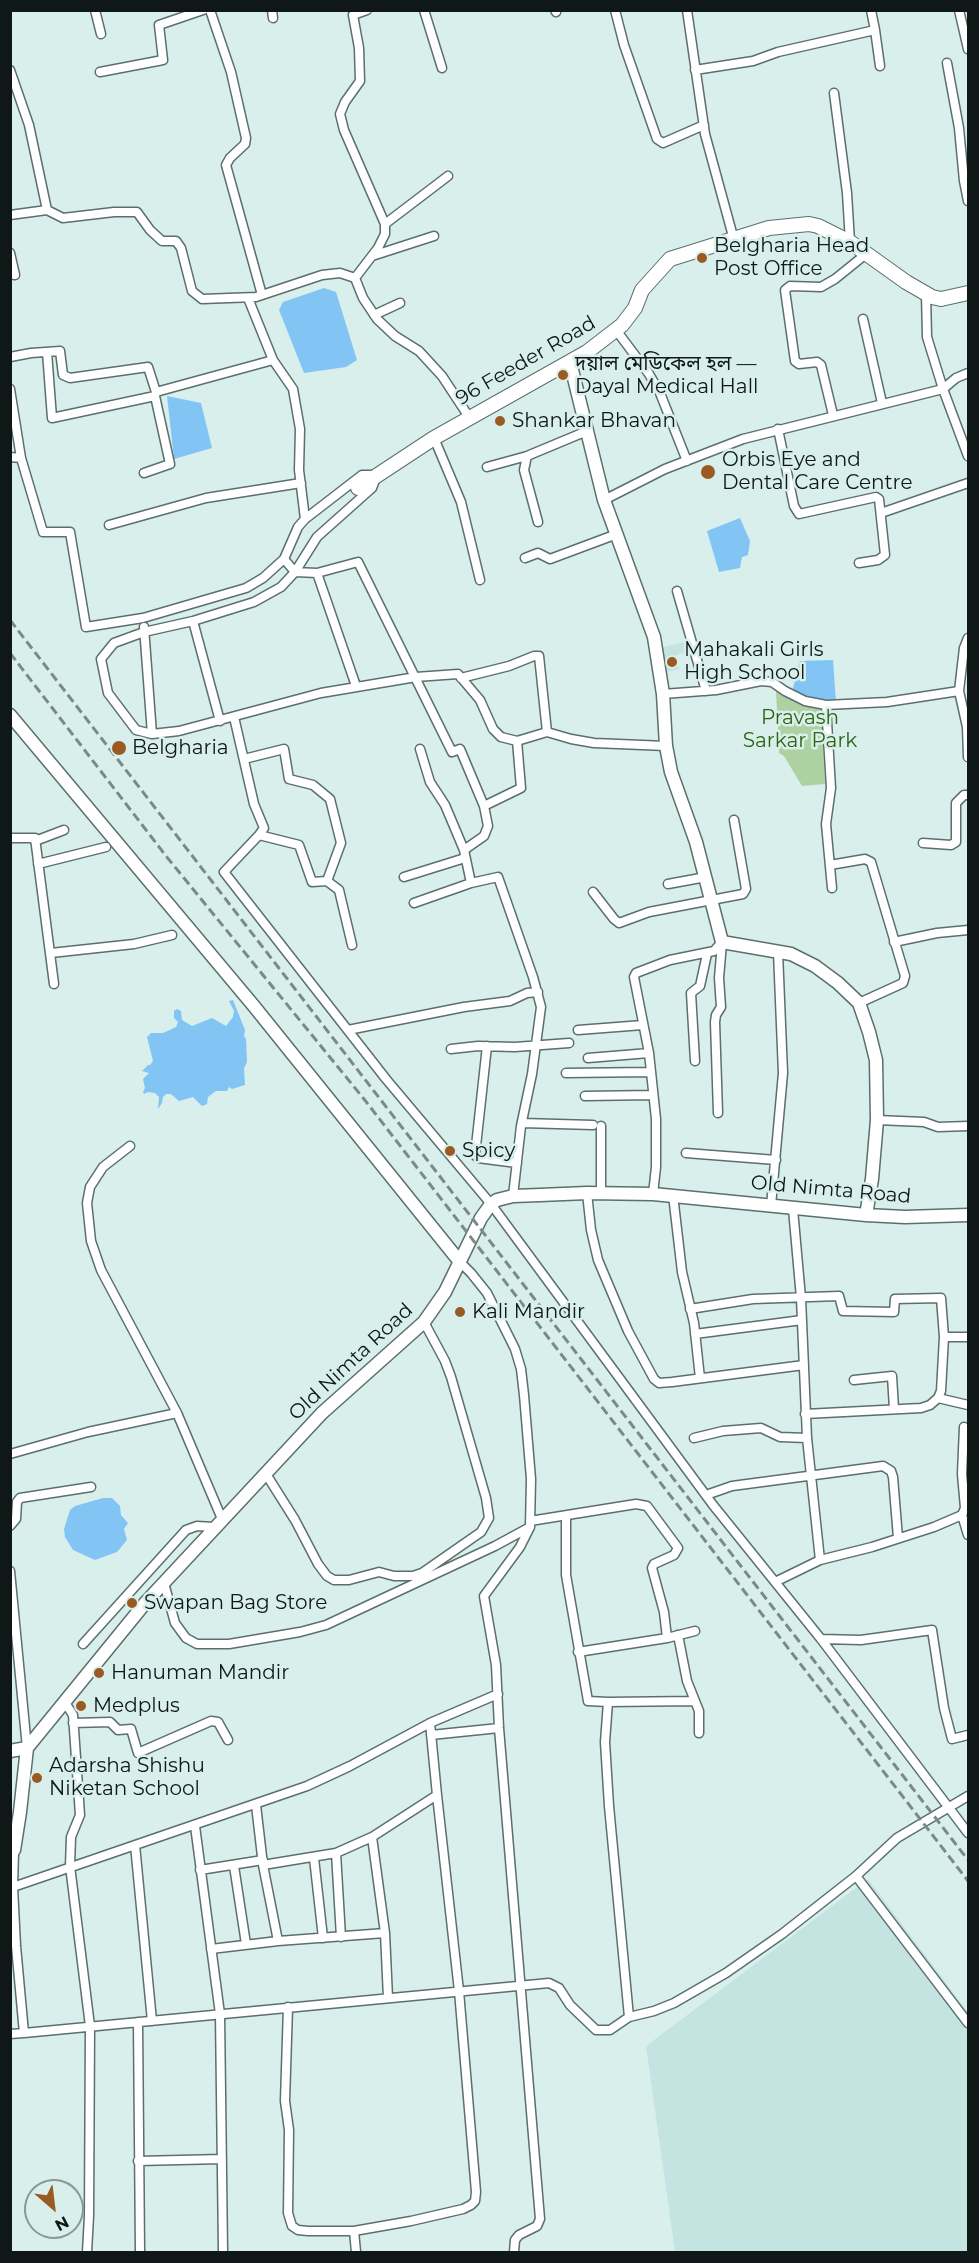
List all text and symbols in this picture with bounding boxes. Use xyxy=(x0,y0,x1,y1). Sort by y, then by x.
place label: Belgharia Head Post Office xyxy=(714,234,869,281)
marker: Belgharia Head Post Office xyxy=(695,251,709,265)
street label: 96 Feeder Road xyxy=(452,311,600,411)
place label: দয়াল মেডিকেল হল — Dayal Medical Hall xyxy=(575,352,758,399)
marker: দয়াল মেডিকেল হল — Dayal Medical Hall xyxy=(556,368,570,382)
place label: Shankar Bhavan xyxy=(512,409,676,433)
marker: Shankar Bhavan xyxy=(493,414,507,428)
place label: Orbis Eye and Dental Care Centre xyxy=(722,448,912,495)
marker: Orbis Eye and Dental Care Centre xyxy=(699,463,717,481)
place label: Mahakali Girls High School xyxy=(684,638,824,685)
marker: Mahakali Girls High School xyxy=(665,655,679,669)
park label: Pravash Sarkar Park xyxy=(743,706,857,753)
place label: Belgharia xyxy=(132,736,229,760)
marker: Belgharia xyxy=(110,739,128,757)
place label: Spicy xyxy=(462,1139,515,1163)
marker: Spicy xyxy=(443,1144,457,1158)
street label: Old Nimta Road xyxy=(750,1171,912,1209)
street label: Old Nimta Road xyxy=(284,1298,418,1426)
place label: Kali Mandir xyxy=(472,1300,585,1324)
marker: Kali Mandir xyxy=(453,1305,467,1319)
place label: Swapan Bag Store xyxy=(144,1591,327,1615)
marker: Swapan Bag Store xyxy=(125,1596,139,1610)
place label: Hanuman Mandir xyxy=(111,1661,289,1685)
marker: Hanuman Mandir xyxy=(92,1666,106,1680)
place label: Medplus xyxy=(93,1694,180,1718)
marker: Medplus xyxy=(74,1699,88,1713)
place label: Adarsha Shishu Niketan School xyxy=(49,1754,205,1801)
marker: Adarsha Shishu Niketan School xyxy=(30,1771,44,1785)
north arrow xyxy=(24,2179,84,2239)
text: N xyxy=(52,2212,72,2235)

